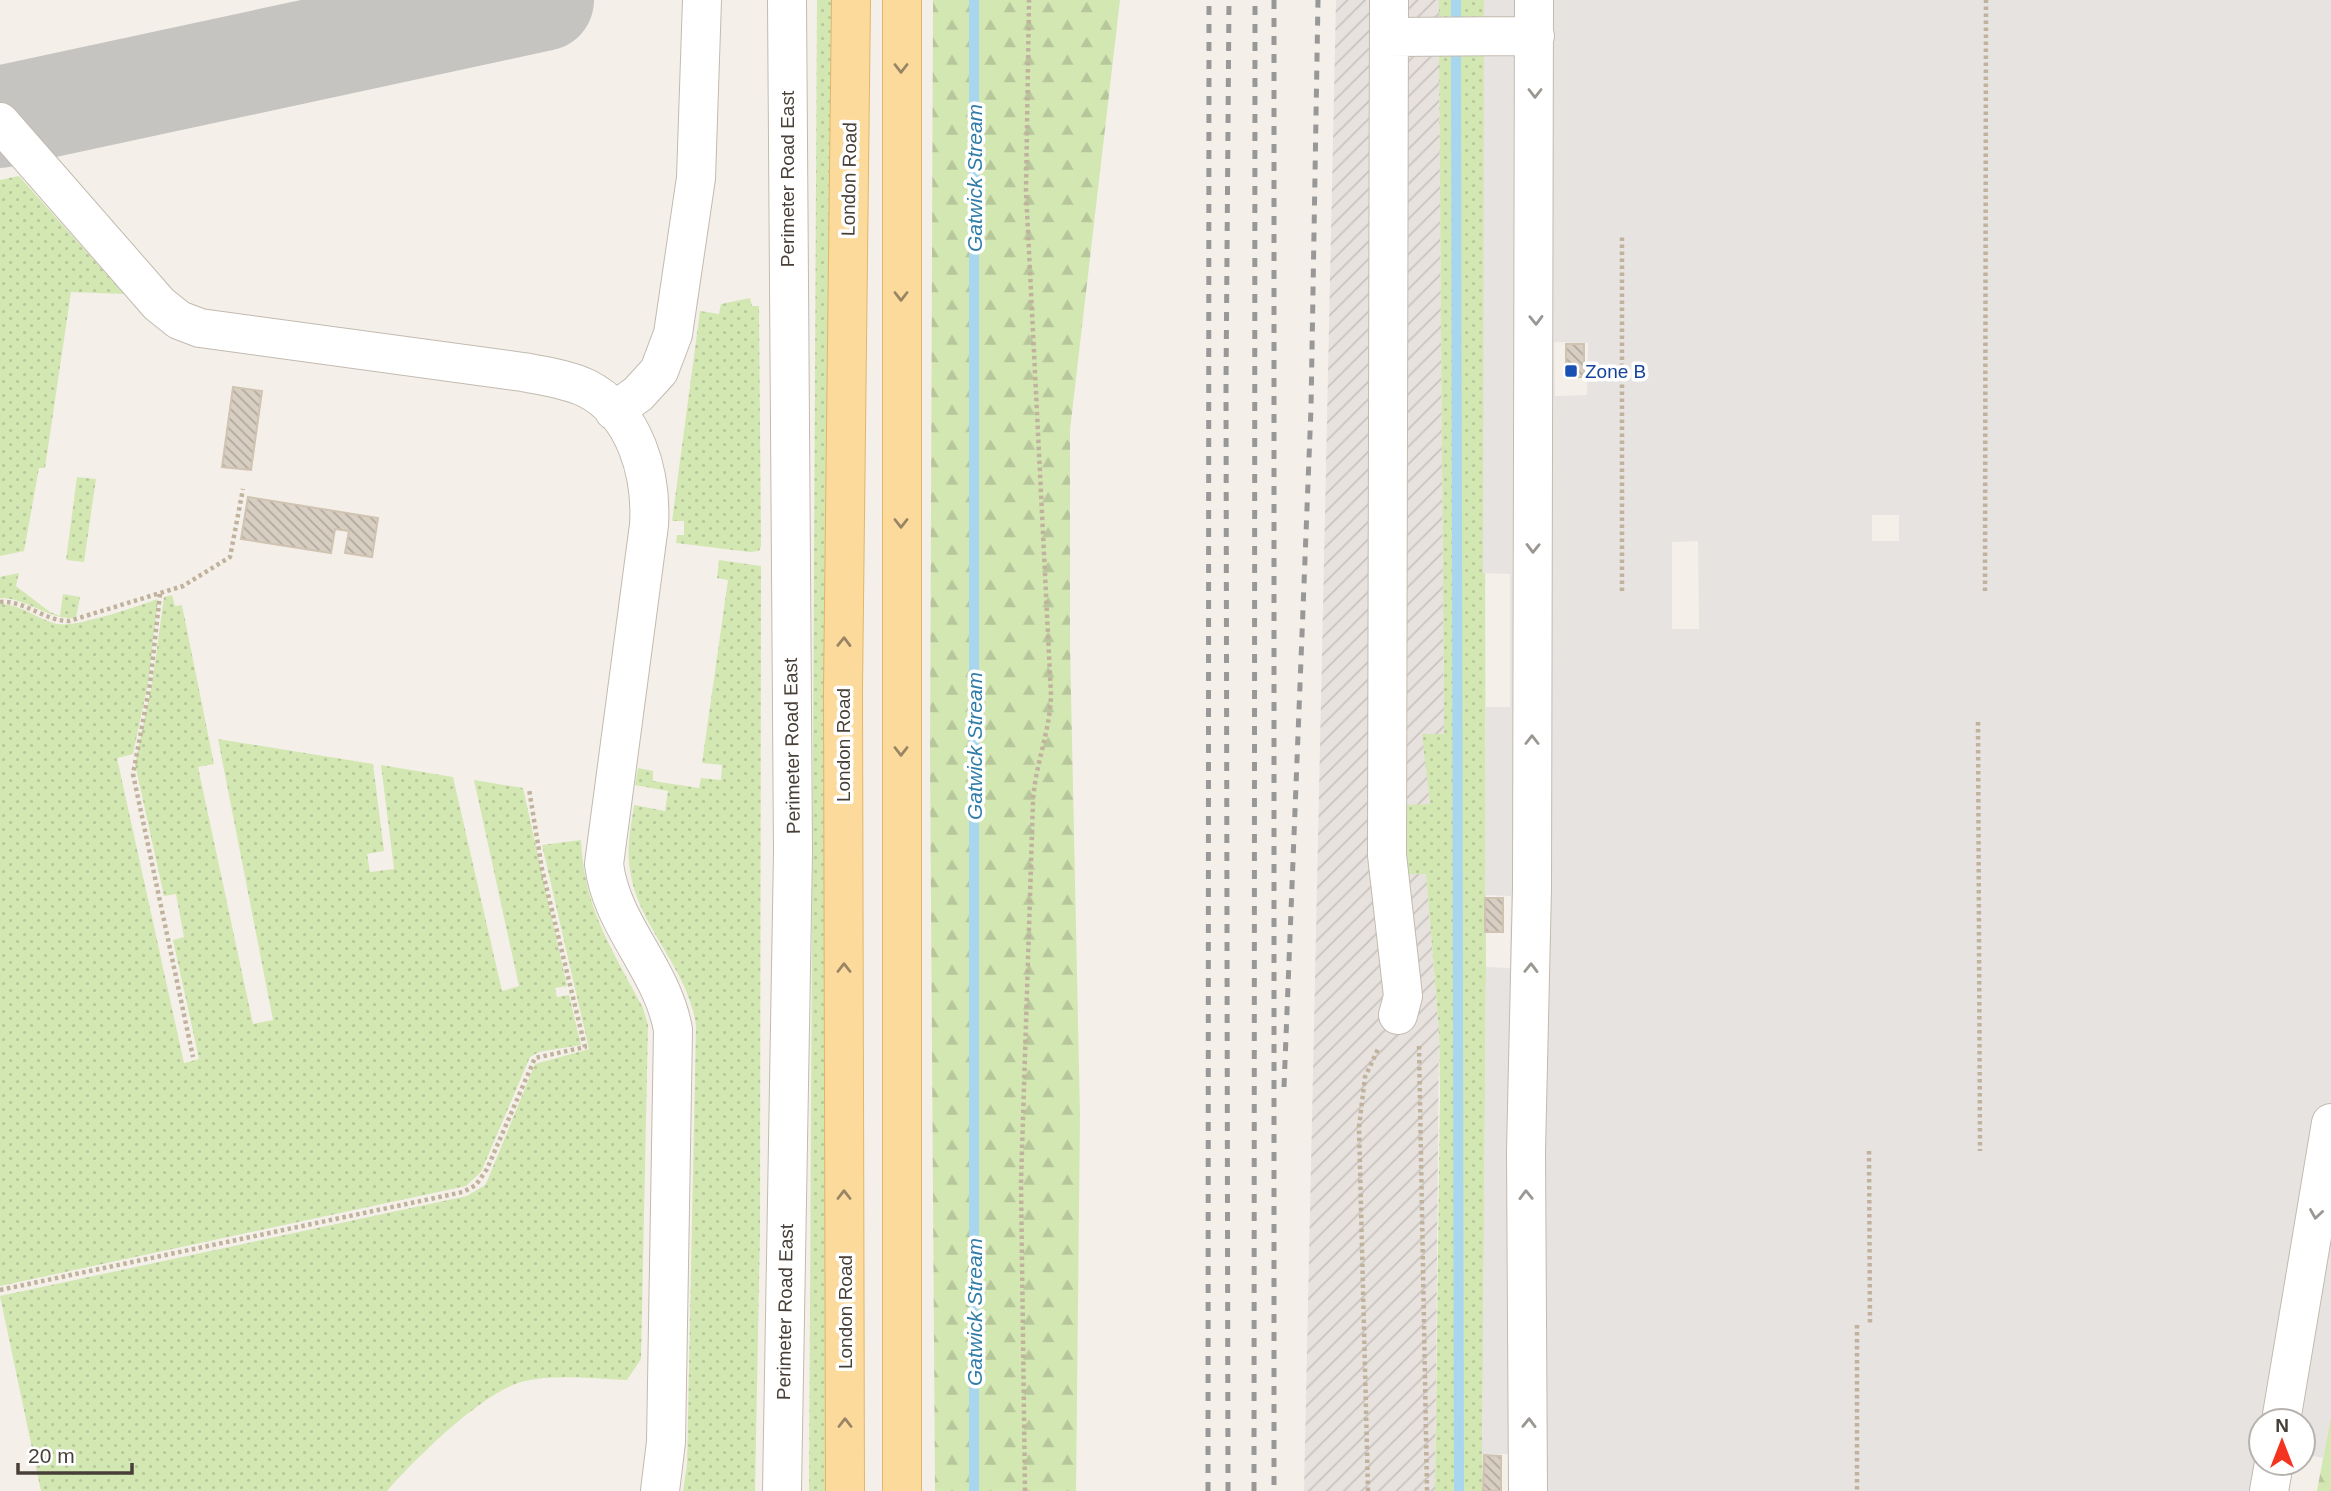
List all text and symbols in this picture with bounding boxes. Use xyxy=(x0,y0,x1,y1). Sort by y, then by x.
one-way arrow xyxy=(893,63,909,74)
one-way arrow xyxy=(1527,88,1543,98)
street label: Perimeter Road East xyxy=(777,90,798,267)
water label: Gatwick Stream xyxy=(963,104,986,252)
street label: London Road xyxy=(838,122,860,236)
one-way arrow xyxy=(893,291,909,301)
one-way arrow xyxy=(1528,315,1543,326)
place label: Zone B xyxy=(1585,361,1646,382)
marker: Zone B xyxy=(1563,363,1579,379)
one-way arrow xyxy=(893,518,909,529)
one-way arrow xyxy=(1526,542,1541,553)
one-way arrow xyxy=(836,637,852,647)
street label: Perimeter Road East xyxy=(780,657,804,834)
water label: Gatwick Stream xyxy=(963,672,986,820)
street label: London Road xyxy=(833,688,854,802)
one-way arrow xyxy=(1524,735,1539,746)
one-way arrow xyxy=(893,746,909,756)
one-way arrow xyxy=(836,962,852,973)
one-way arrow xyxy=(1523,962,1538,973)
one-way arrow xyxy=(836,1190,852,1200)
one-way arrow xyxy=(1518,1190,1534,1200)
one-way arrow xyxy=(2309,1208,2324,1220)
street label: Perimeter Road East xyxy=(773,1223,797,1400)
water label: Gatwick Stream xyxy=(963,1238,986,1386)
street label: London Road xyxy=(835,1255,856,1369)
north arrow xyxy=(2247,1407,2317,1477)
text: N xyxy=(2275,1415,2289,1436)
one-way arrow xyxy=(837,1417,853,1428)
one-way arrow xyxy=(1521,1417,1536,1428)
scale bar xyxy=(18,1432,131,1476)
text: 20 m xyxy=(28,1444,75,1467)

